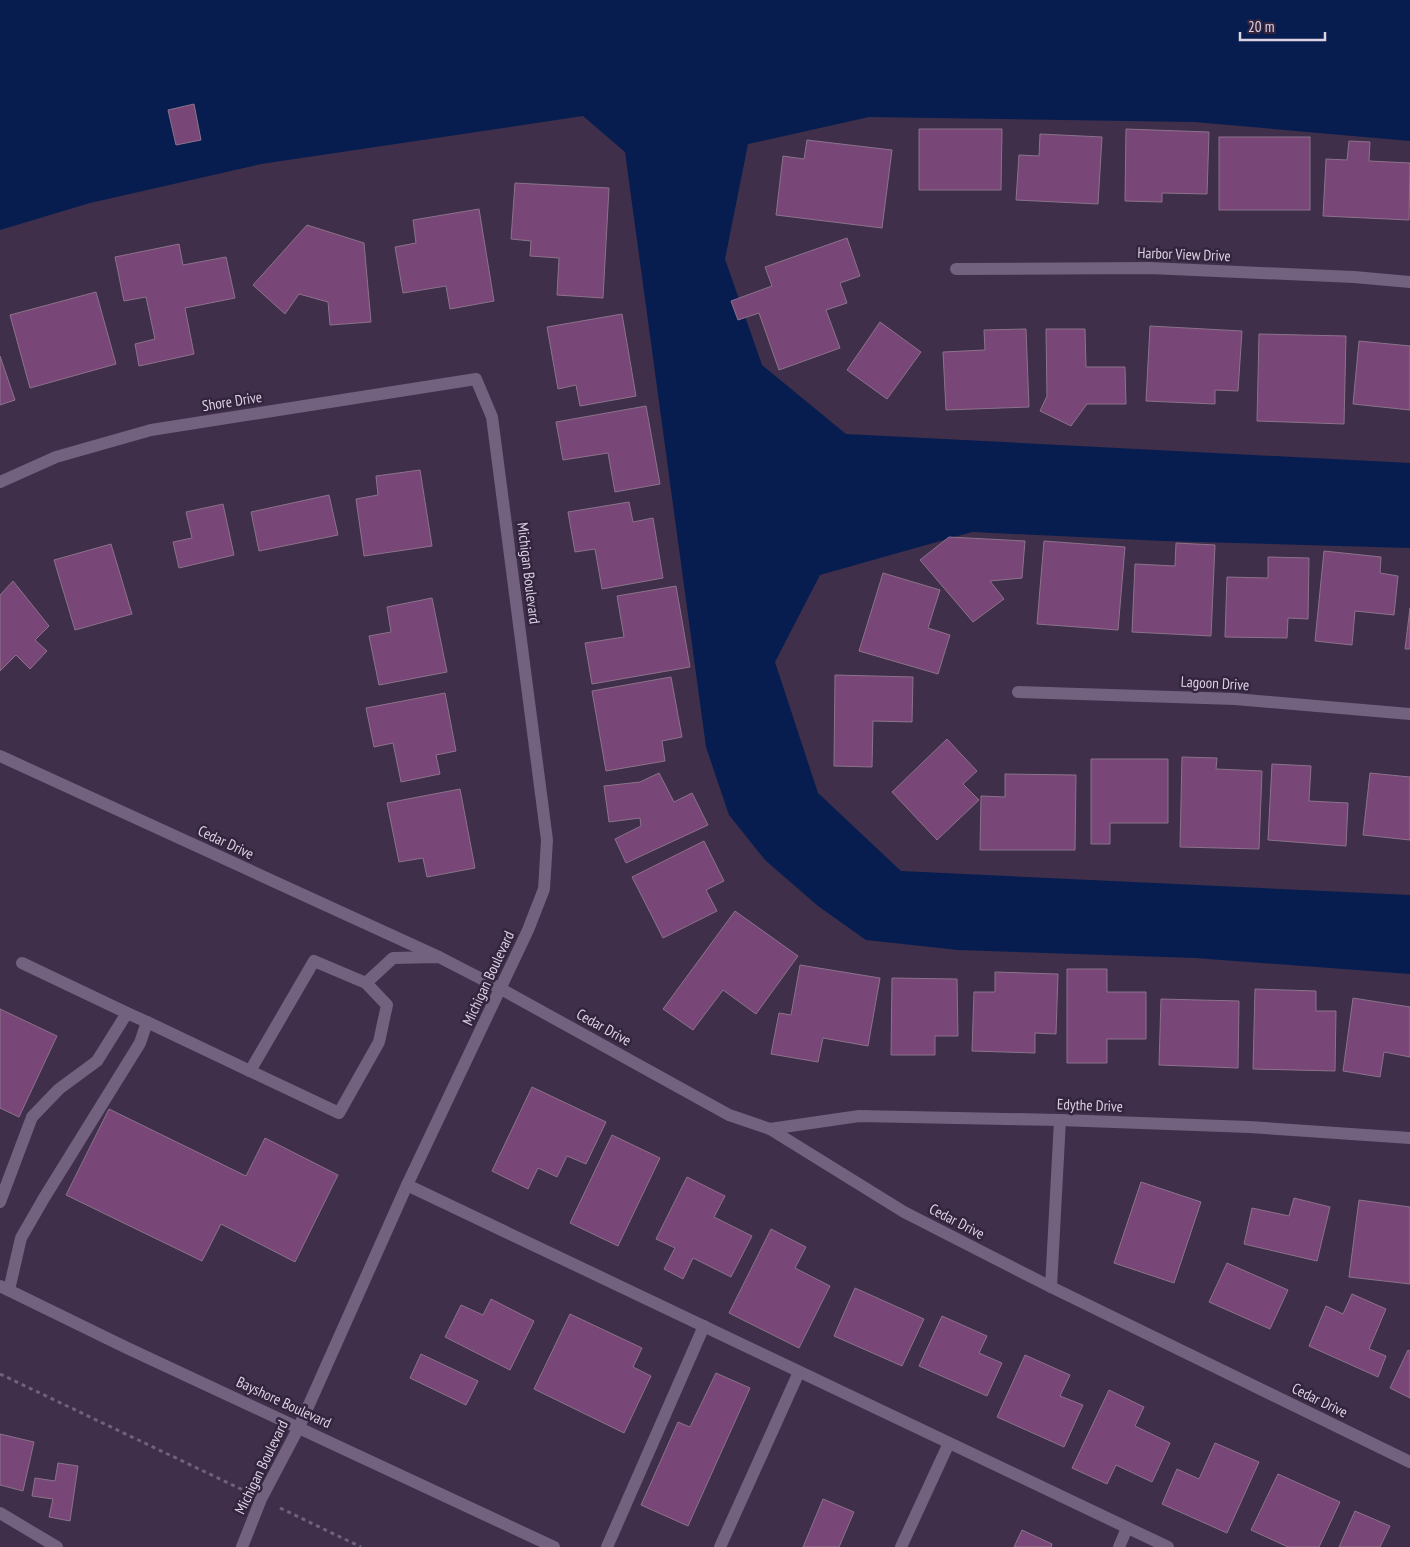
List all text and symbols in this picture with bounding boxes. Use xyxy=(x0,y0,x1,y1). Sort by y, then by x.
scale bar xyxy=(1240,10,1325,42)
text: 20 m xyxy=(1248,17,1274,36)
street label: Harbor View Drive xyxy=(1137,243,1231,265)
street label: Shore Drive xyxy=(201,387,263,415)
street label: Michigan Boulevard xyxy=(513,521,545,625)
street label: Lagoon Drive xyxy=(1180,672,1250,694)
street label: Cedar Drive xyxy=(195,821,257,863)
street label: Michigan Boulevard xyxy=(458,928,518,1028)
street label: Cedar Drive xyxy=(573,1004,635,1050)
street label: Edythe Drive xyxy=(1057,1094,1123,1116)
street label: Cedar Drive xyxy=(926,1199,988,1243)
street label: Bayshore Boulevard xyxy=(234,1372,334,1432)
street label: Cedar Drive xyxy=(1289,1378,1351,1422)
street label: Michigan Boulevard xyxy=(230,1417,292,1517)

